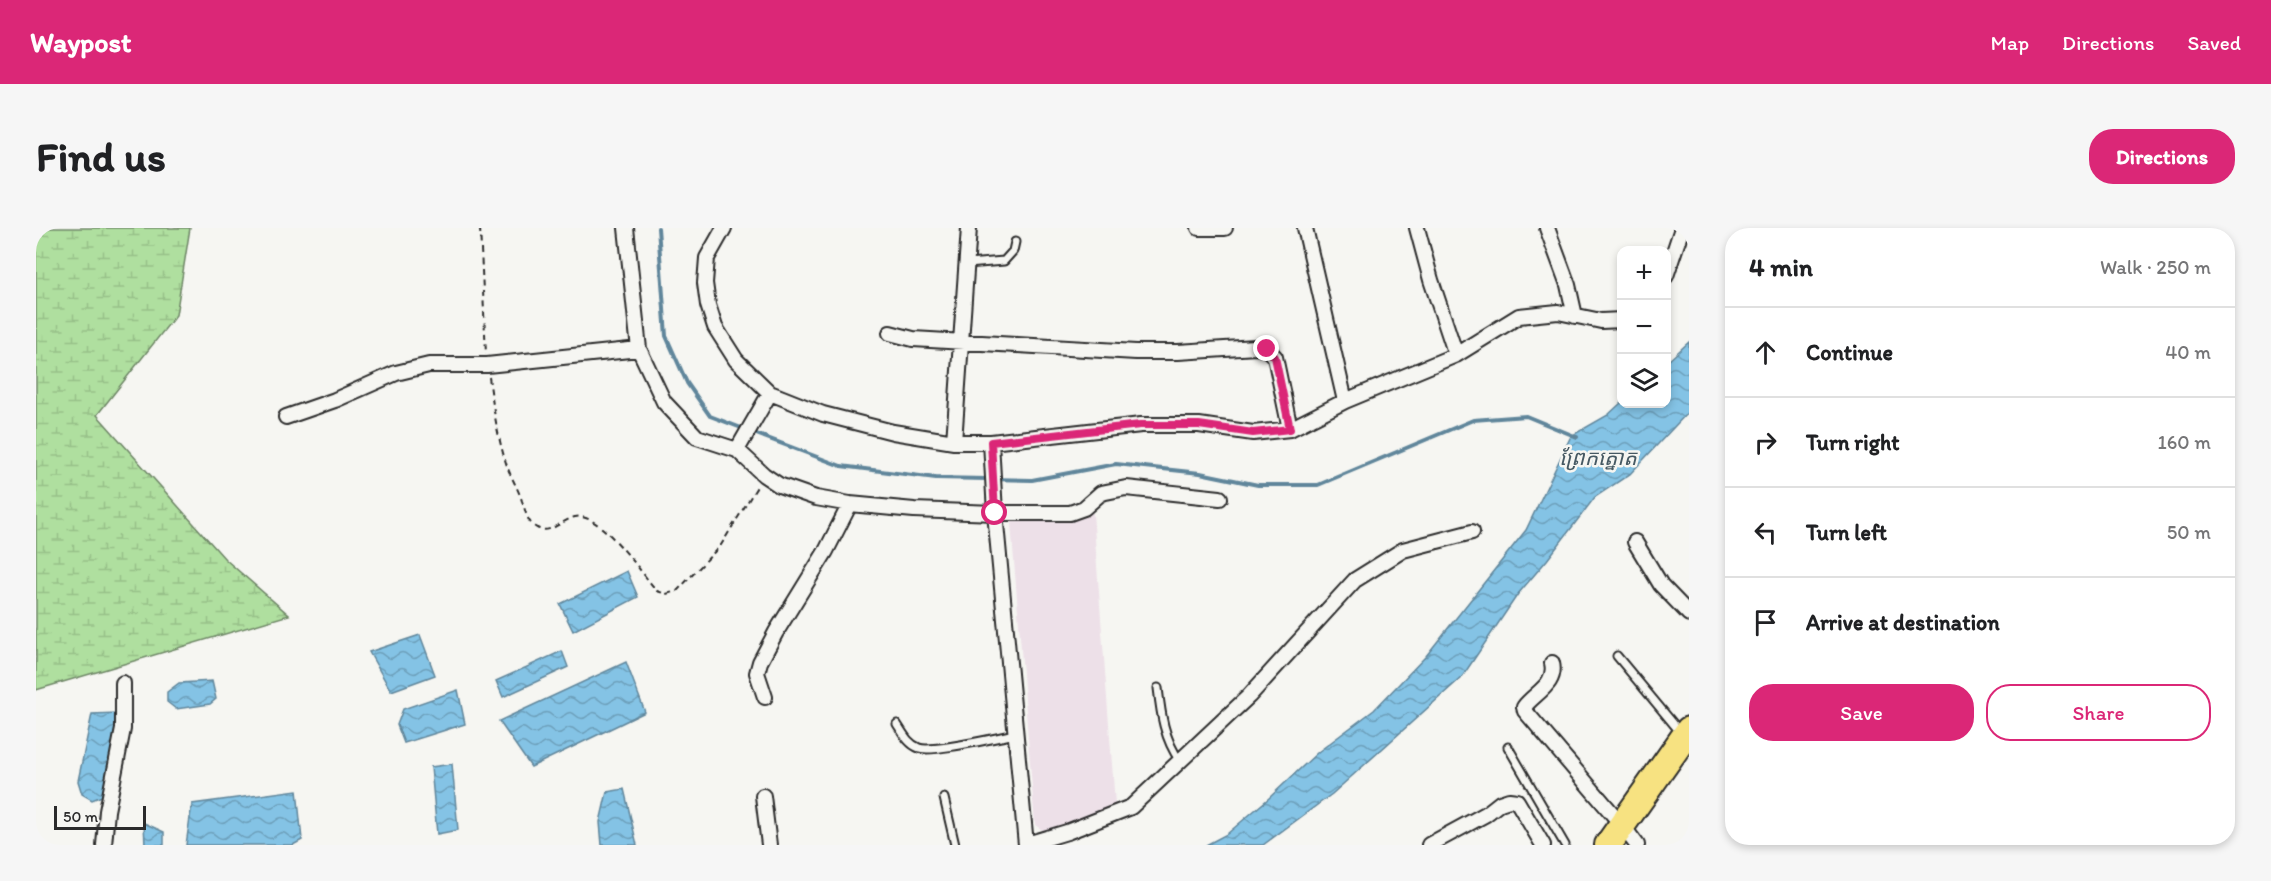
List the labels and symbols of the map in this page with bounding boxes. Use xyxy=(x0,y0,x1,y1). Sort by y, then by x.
route end xyxy=(1253,335,1279,361)
water label: ព្រែកត្នោត xyxy=(1559,445,1638,471)
route start xyxy=(981,499,1007,525)
scale bar xyxy=(54,803,146,830)

